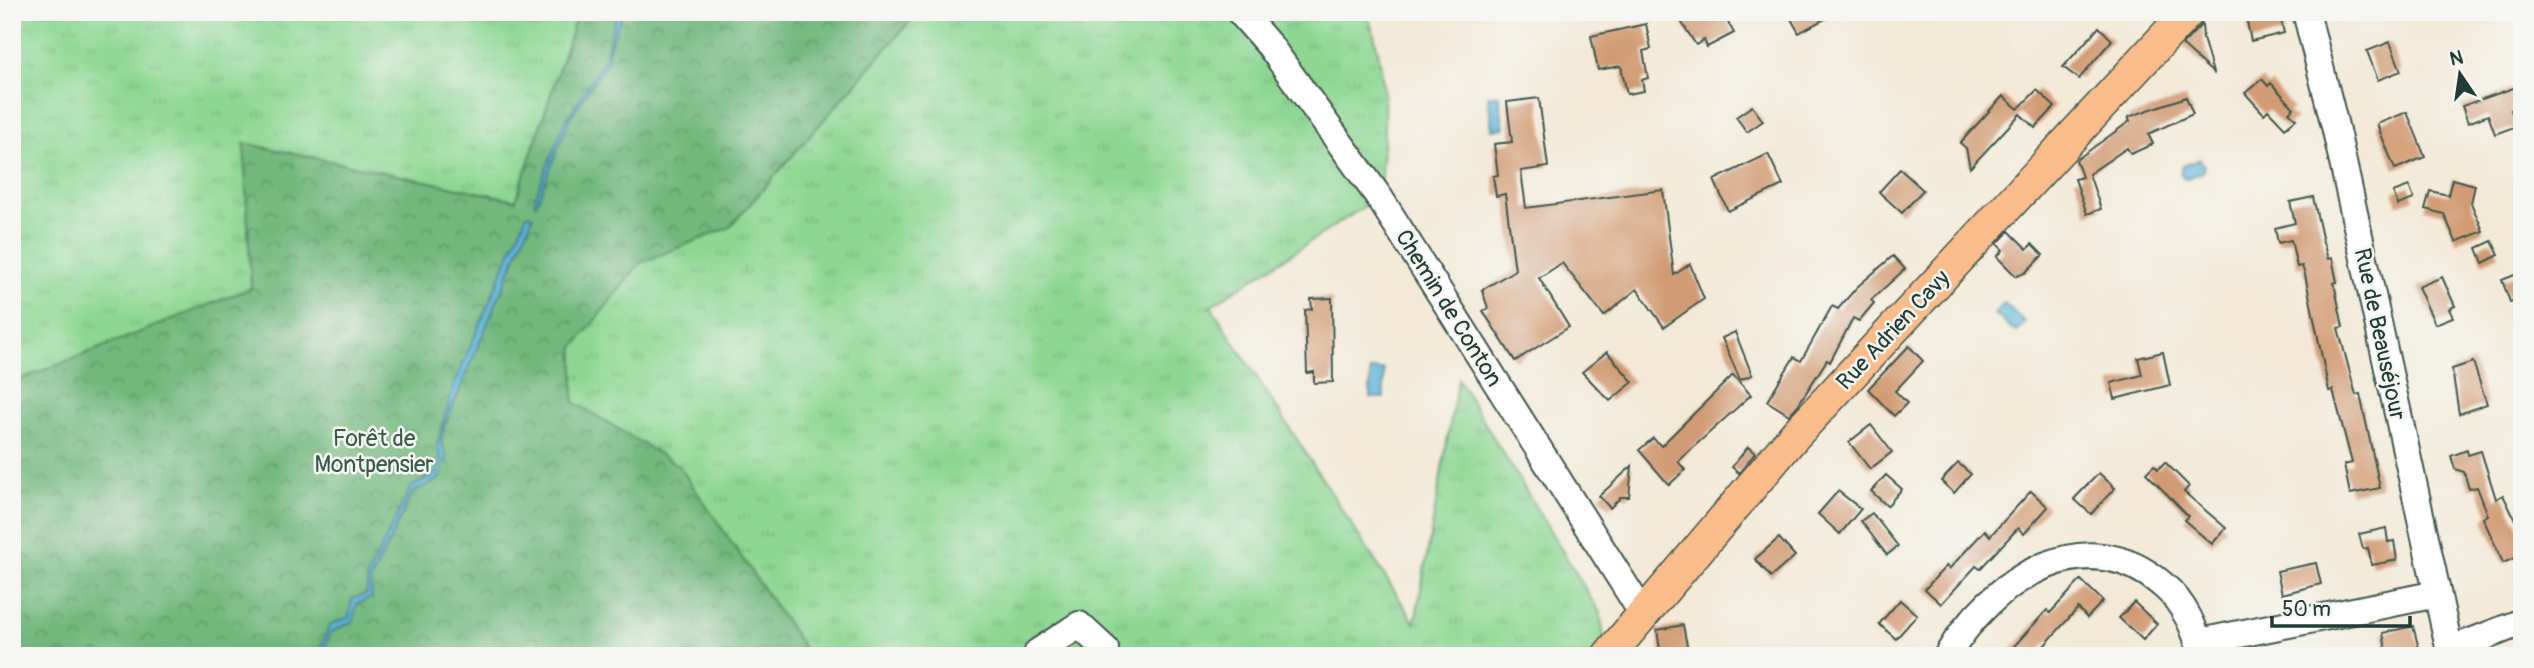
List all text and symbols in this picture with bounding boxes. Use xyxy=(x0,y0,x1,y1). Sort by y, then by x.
north arrow xyxy=(2426,38,2496,108)
text: N xyxy=(2447,45,2466,72)
street label: Chemin de Conton xyxy=(1389,224,1509,392)
street label: Rue de Beauséjour xyxy=(2348,245,2412,423)
street label: Rue Adrien Cavy xyxy=(1830,264,1956,396)
park label: Forêt de Montpensier xyxy=(315,424,433,479)
scale bar xyxy=(2272,584,2410,628)
text: 50 m xyxy=(2282,596,2331,623)

